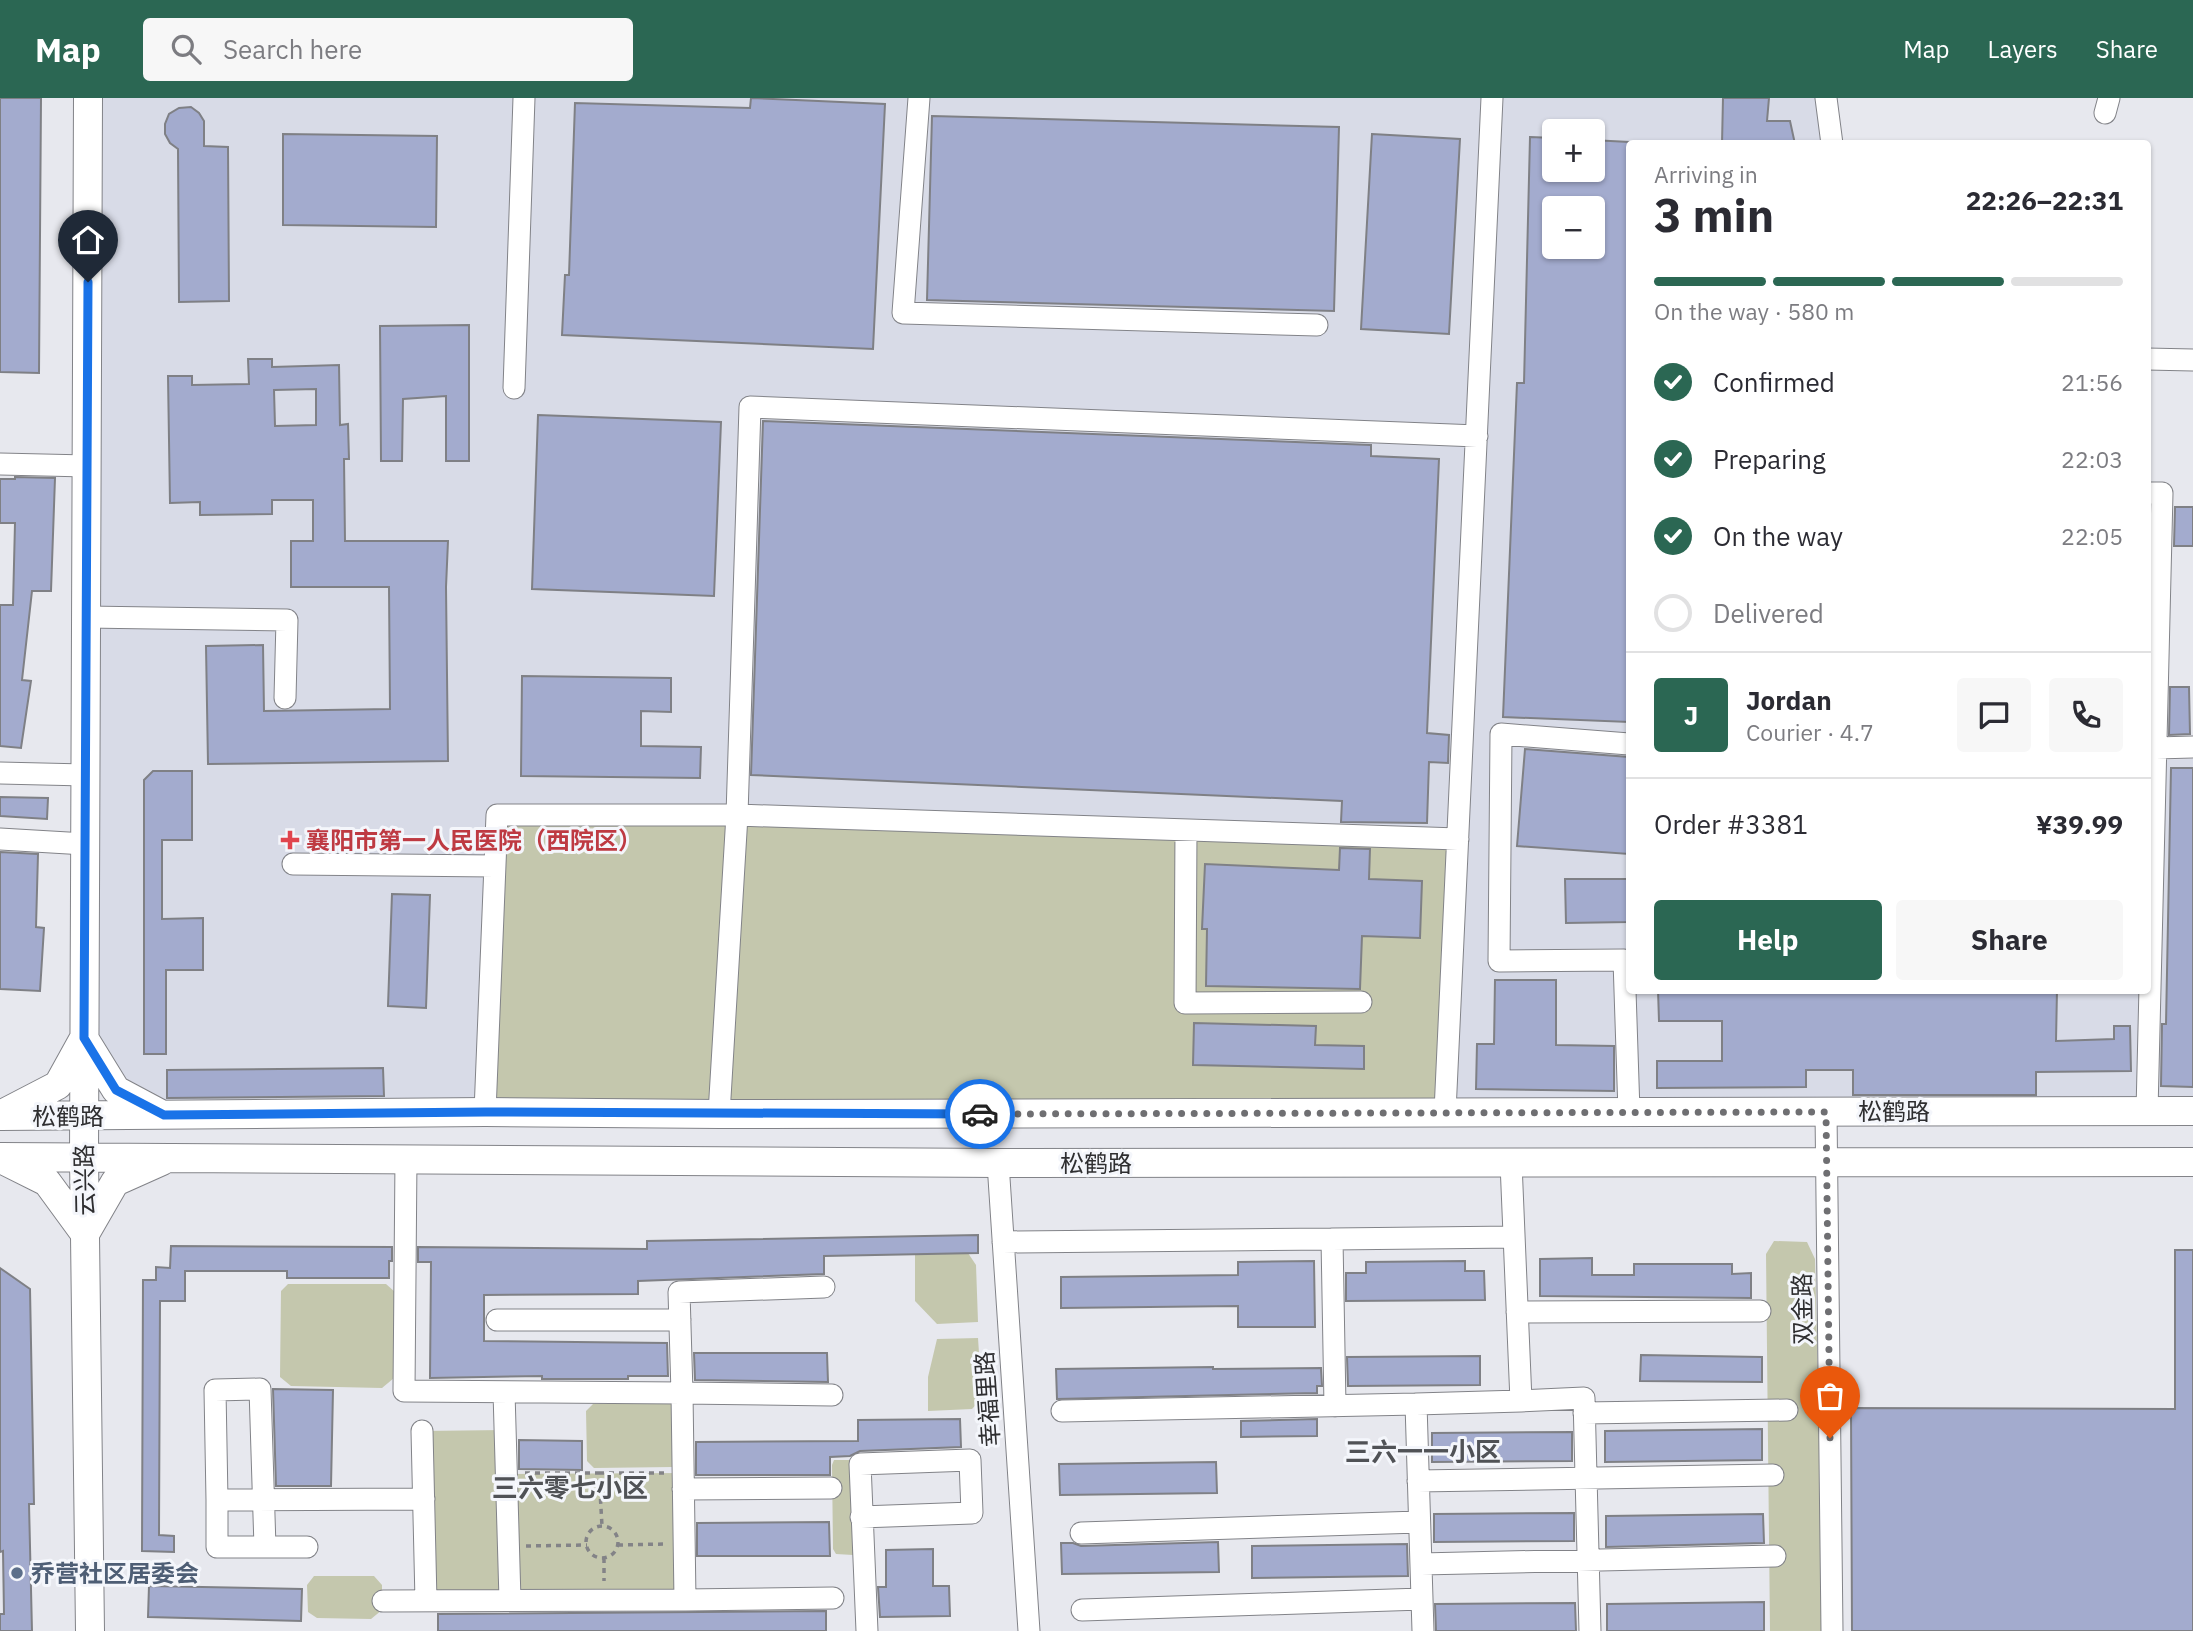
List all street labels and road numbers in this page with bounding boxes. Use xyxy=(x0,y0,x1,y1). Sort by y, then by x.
street label: 松鹤路 xyxy=(1858,1095,1930,1127)
street label: 松鹤路 xyxy=(32,1100,104,1132)
street label: 云兴路 xyxy=(67,1144,101,1216)
street label: 松鹤路 xyxy=(1060,1147,1132,1179)
street label: 双金路 xyxy=(1785,1273,1819,1345)
street label: 幸福里路 xyxy=(968,1350,1006,1448)

